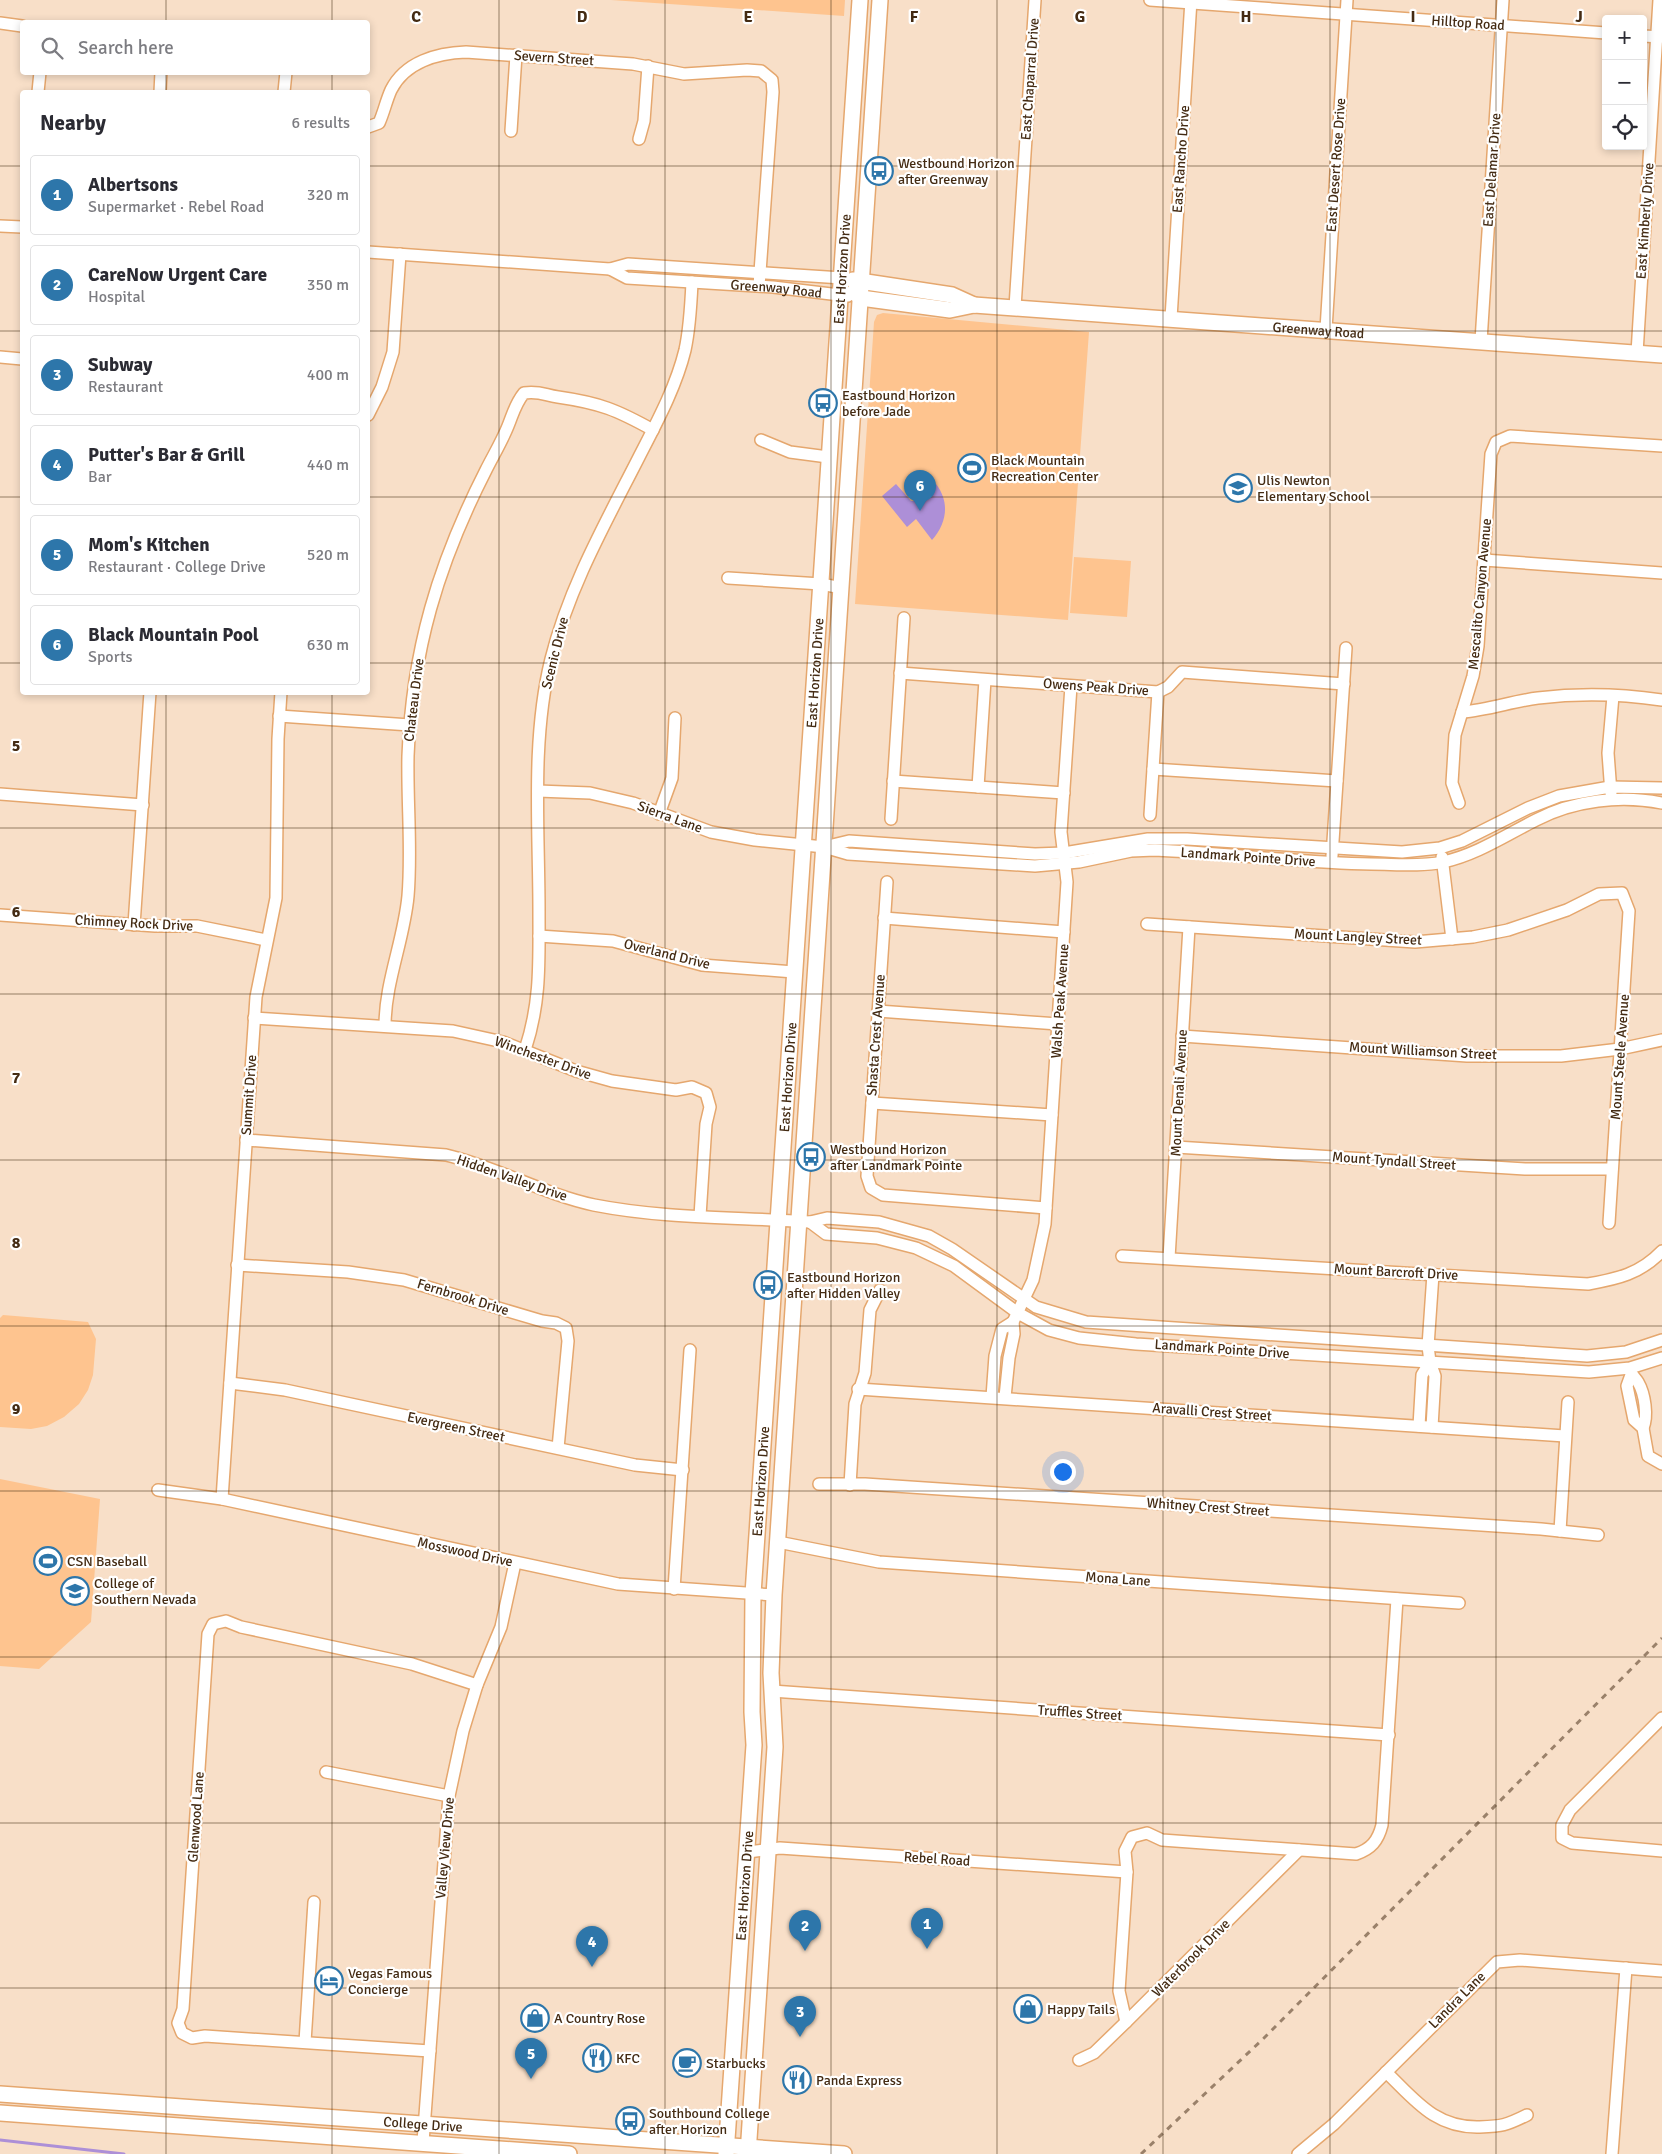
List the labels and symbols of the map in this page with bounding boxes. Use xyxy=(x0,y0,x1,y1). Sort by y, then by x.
text: C xyxy=(411,7,421,27)
text: D xyxy=(577,7,588,27)
text: E xyxy=(743,7,753,27)
text: F xyxy=(910,7,919,27)
text: G xyxy=(1075,7,1085,27)
text: H xyxy=(1241,7,1251,27)
text: I xyxy=(1410,7,1416,27)
text: J xyxy=(1575,7,1583,27)
street label: Hilltop Road xyxy=(1431,12,1505,34)
street label: East Chaparral Drive xyxy=(1017,17,1043,141)
street label: Severn Street xyxy=(513,47,595,69)
street label: East Desert Rose Drive xyxy=(1323,97,1349,233)
street label: East Rancho Drive xyxy=(1169,105,1193,213)
street label: East Delamar Drive xyxy=(1480,112,1504,228)
place label: Westbound Horizon after Greenway xyxy=(898,155,1015,188)
bus stop icon: Westbound Horizon after Greenway xyxy=(864,156,894,186)
street label: East Kimberly Drive xyxy=(1632,162,1658,280)
street label: East Horizon Drive xyxy=(830,213,854,325)
street label: Greenway Road xyxy=(730,276,823,301)
street label: Greenway Road xyxy=(1272,318,1365,342)
place label: Eastbound Horizon before Jade xyxy=(842,387,955,420)
bus stop icon: Eastbound Horizon before Jade xyxy=(808,388,838,418)
place label: Black Mountain Recreation Center xyxy=(991,452,1099,485)
sports icon: Black Mountain Recreation Center xyxy=(957,453,987,483)
pin: 6 xyxy=(904,470,936,511)
place label: Ulis Newton Elementary School xyxy=(1257,472,1370,505)
school or university icon: Ulis Newton Elementary School xyxy=(1223,473,1253,503)
street label: Mescalito Canyon Avenue xyxy=(1465,518,1495,670)
street label: Scenic Drive xyxy=(538,615,572,691)
street label: East Horizon Drive xyxy=(803,617,827,729)
street label: Chateau Drive xyxy=(400,657,428,743)
street label: Owens Peak Drive xyxy=(1042,675,1150,699)
text: 5 xyxy=(12,736,20,756)
street label: Sierra Lane xyxy=(635,797,705,837)
street label: Landmark Pointe Drive xyxy=(1180,844,1316,870)
text: 6 xyxy=(12,902,21,922)
street label: Chimney Rock Drive xyxy=(74,911,194,935)
street label: Mount Langley Street xyxy=(1294,925,1422,949)
street label: Overland Drive xyxy=(622,935,712,973)
street label: Walsh Peak Avenue xyxy=(1048,943,1072,1059)
street label: Shasta Crest Avenue xyxy=(863,974,889,1096)
street label: Mount Steele Avenue xyxy=(1607,993,1633,1121)
street label: East Horizon Drive xyxy=(776,1022,800,1133)
street label: Mount Denali Avenue xyxy=(1167,1029,1191,1157)
street label: Winchester Drive xyxy=(492,1033,594,1083)
street label: Mount Williamson Street xyxy=(1349,1039,1498,1063)
street label: Summit Drive xyxy=(238,1054,260,1136)
text: 7 xyxy=(12,1068,21,1088)
place label: Westbound Horizon after Landmark Pointe xyxy=(830,1141,962,1174)
bus stop icon: Westbound Horizon after Landmark Pointe xyxy=(796,1142,826,1172)
street label: Mount Tyndall Street xyxy=(1332,1148,1457,1174)
street label: Hidden Valley Drive xyxy=(454,1151,570,1205)
text: 8 xyxy=(12,1233,21,1253)
street label: Mount Barcroft Drive xyxy=(1333,1260,1459,1284)
place label: Eastbound Horizon after Hidden Valley xyxy=(787,1269,900,1302)
bus stop icon: Eastbound Horizon after Hidden Valley xyxy=(753,1270,783,1300)
street label: Fernbrook Drive xyxy=(415,1275,511,1319)
street label: Landmark Pointe Drive xyxy=(1154,1336,1290,1362)
text: 9 xyxy=(12,1399,21,1419)
street label: Aravalli Crest Street xyxy=(1152,1399,1272,1425)
street label: Evergreen Street xyxy=(406,1408,506,1446)
street label: East Horizon Drive xyxy=(748,1426,773,1537)
your location xyxy=(1050,1459,1076,1485)
street label: Whitney Crest Street xyxy=(1146,1494,1270,1520)
street label: Mosswood Drive xyxy=(416,1534,514,1570)
sports icon: CSN Baseball xyxy=(33,1546,63,1576)
place label: CSN Baseball xyxy=(67,1553,147,1570)
street label: Mona Lane xyxy=(1085,1568,1151,1590)
place label: College of Southern Nevada xyxy=(94,1575,196,1608)
school or university icon: College of Southern Nevada xyxy=(60,1576,90,1606)
street label: Truffles Street xyxy=(1037,1702,1123,1724)
street label: Glenwood Lane xyxy=(184,1771,208,1863)
street label: Valley View Drive xyxy=(432,1796,458,1900)
street label: East Horizon Drive xyxy=(732,1830,757,1941)
street label: Rebel Road xyxy=(903,1848,971,1870)
pin: 1 xyxy=(911,1908,943,1949)
pin: 2 xyxy=(789,1910,821,1951)
street label: Waterbrook Drive xyxy=(1148,1915,1234,2001)
pin: 4 xyxy=(576,1926,608,1967)
place label: Vegas Famous Concierge xyxy=(348,1965,432,1998)
hotel icon: Vegas Famous Concierge xyxy=(314,1966,344,1996)
street label: Landra Lane xyxy=(1425,1968,1489,2032)
shop icon: Happy Tails xyxy=(1013,1994,1043,2024)
pin: 3 xyxy=(784,1996,816,2037)
place label: Happy Tails xyxy=(1047,2001,1115,2018)
shop icon: A Country Rose xyxy=(520,2003,550,2033)
place label: A Country Rose xyxy=(554,2010,645,2027)
pin: 5 xyxy=(515,2038,547,2079)
restaurant icon: KFC xyxy=(582,2043,612,2073)
cafe icon: Starbucks xyxy=(672,2048,702,2078)
place label: KFC xyxy=(616,2050,640,2067)
place label: Starbucks xyxy=(706,2055,766,2072)
restaurant icon: Panda Express xyxy=(782,2065,812,2095)
place label: Panda Express xyxy=(816,2072,902,2089)
place label: Southbound College after Horizon xyxy=(649,2105,770,2138)
bus stop icon: Southbound College after Horizon xyxy=(615,2106,645,2136)
street label: College Drive xyxy=(383,2113,463,2135)

